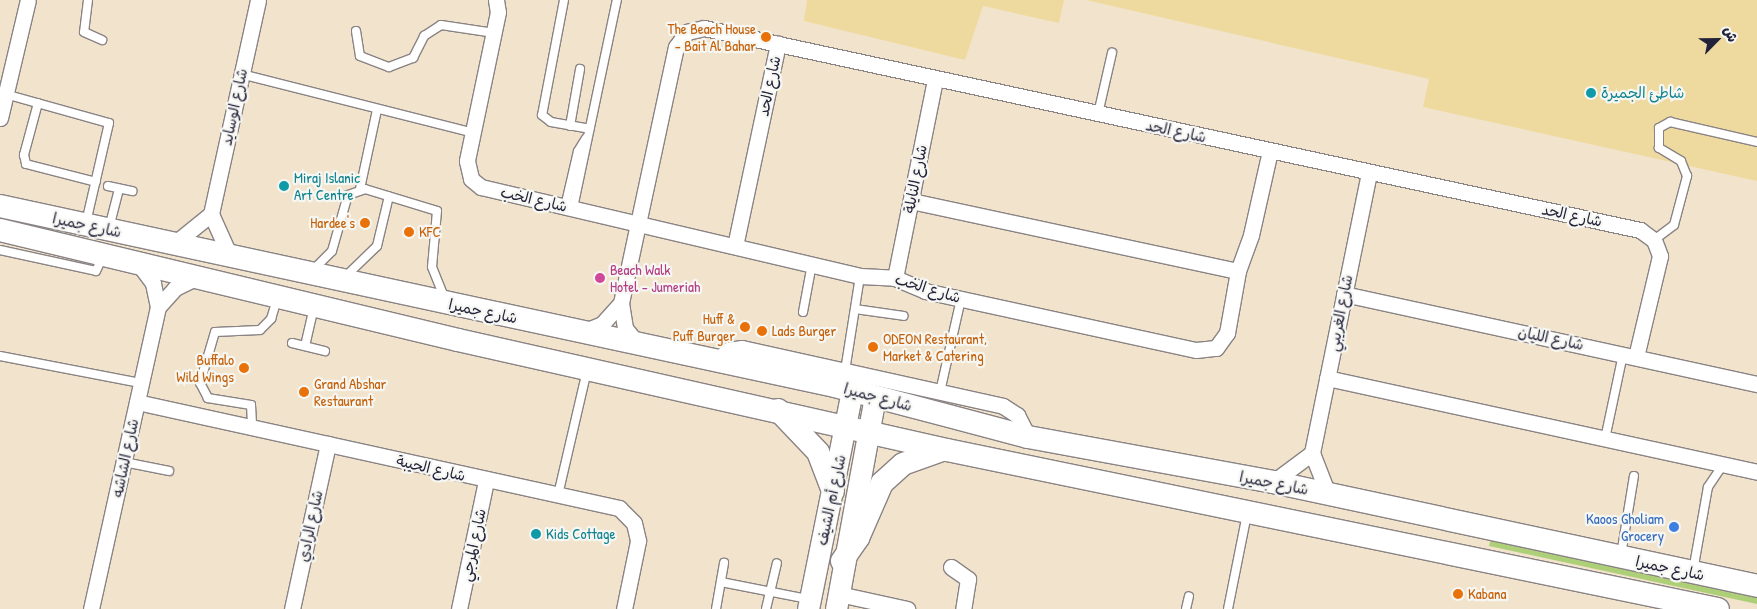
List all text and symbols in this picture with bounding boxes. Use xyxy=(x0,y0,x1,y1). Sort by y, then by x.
north arrow xyxy=(1692,15,1742,65)
place label: The Beach House - Bait Al Bahar xyxy=(667,19,756,54)
text: ش xyxy=(1720,23,1743,45)
marker: The Beach House - Bait Al Bahar xyxy=(760,31,772,43)
street label: شارع الحد xyxy=(754,54,784,118)
street label: شارع الوسايد xyxy=(217,67,251,147)
place label: شاطئ الجميرة xyxy=(1601,84,1684,102)
marker: شاطئ الجميرة xyxy=(1585,87,1597,99)
street label: شارع الحد xyxy=(1144,116,1208,146)
street label: شارع النايلة xyxy=(900,143,930,215)
place label: Miraj Islanic Art Centre xyxy=(294,168,360,203)
marker: Miraj Islanic Art Centre xyxy=(278,180,290,192)
street label: شارع الخب xyxy=(499,183,569,215)
street label: شارع الحد xyxy=(1540,200,1604,230)
street label: شارع جميرا xyxy=(51,209,123,241)
place label: Hardee's xyxy=(310,214,355,232)
marker: Hardee's xyxy=(359,217,371,229)
place label: KFC xyxy=(419,223,441,241)
marker: KFC xyxy=(403,226,415,238)
place label: Beach Walk Hotel - Jumeriah xyxy=(610,260,700,295)
street label: شارع الخب xyxy=(893,269,963,307)
marker: Beach Walk Hotel - Jumeriah xyxy=(594,272,606,284)
street label: شارع الغريبي xyxy=(1324,273,1356,353)
street label: شارع جميرا xyxy=(447,295,519,327)
place label: Huff & Puff Burger xyxy=(673,309,735,344)
marker: Huff & Puff Burger xyxy=(739,321,751,333)
place label: Lads Burger xyxy=(772,322,836,340)
street label: شارع الليان xyxy=(1517,322,1585,354)
marker: Lads Burger xyxy=(756,325,768,337)
place label: ODEON Restaurant, Market & Catering xyxy=(883,329,987,364)
marker: ODEON Restaurant, Market & Catering xyxy=(867,341,879,353)
place label: Buffalo Wild Wings xyxy=(176,350,234,385)
marker: Buffalo Wild Wings xyxy=(238,362,250,374)
place label: Grand Abshar Restaurant xyxy=(314,374,386,409)
street label: شارع جميرا xyxy=(842,379,914,415)
marker: Grand Abshar Restaurant xyxy=(298,386,310,398)
street label: شارع الشاشه xyxy=(108,417,142,499)
street label: شارع الحيبة xyxy=(395,451,467,485)
street label: شارع أم الشيف xyxy=(813,453,849,547)
street label: شارع جميرا xyxy=(1238,467,1310,499)
street label: شارع الرادي xyxy=(294,489,326,563)
street label: شارع المرجي xyxy=(457,507,489,583)
place label: Kaoos Gholiam Grocery xyxy=(1586,509,1664,544)
marker: Kaoos Gholiam Grocery xyxy=(1668,521,1680,533)
place label: Kids Cottage xyxy=(546,525,615,543)
marker: Kids Cottage xyxy=(530,528,542,540)
street label: شارع جميرا xyxy=(1634,552,1706,584)
place label: Kabana xyxy=(1468,585,1506,603)
marker: Kabana xyxy=(1452,588,1464,600)

